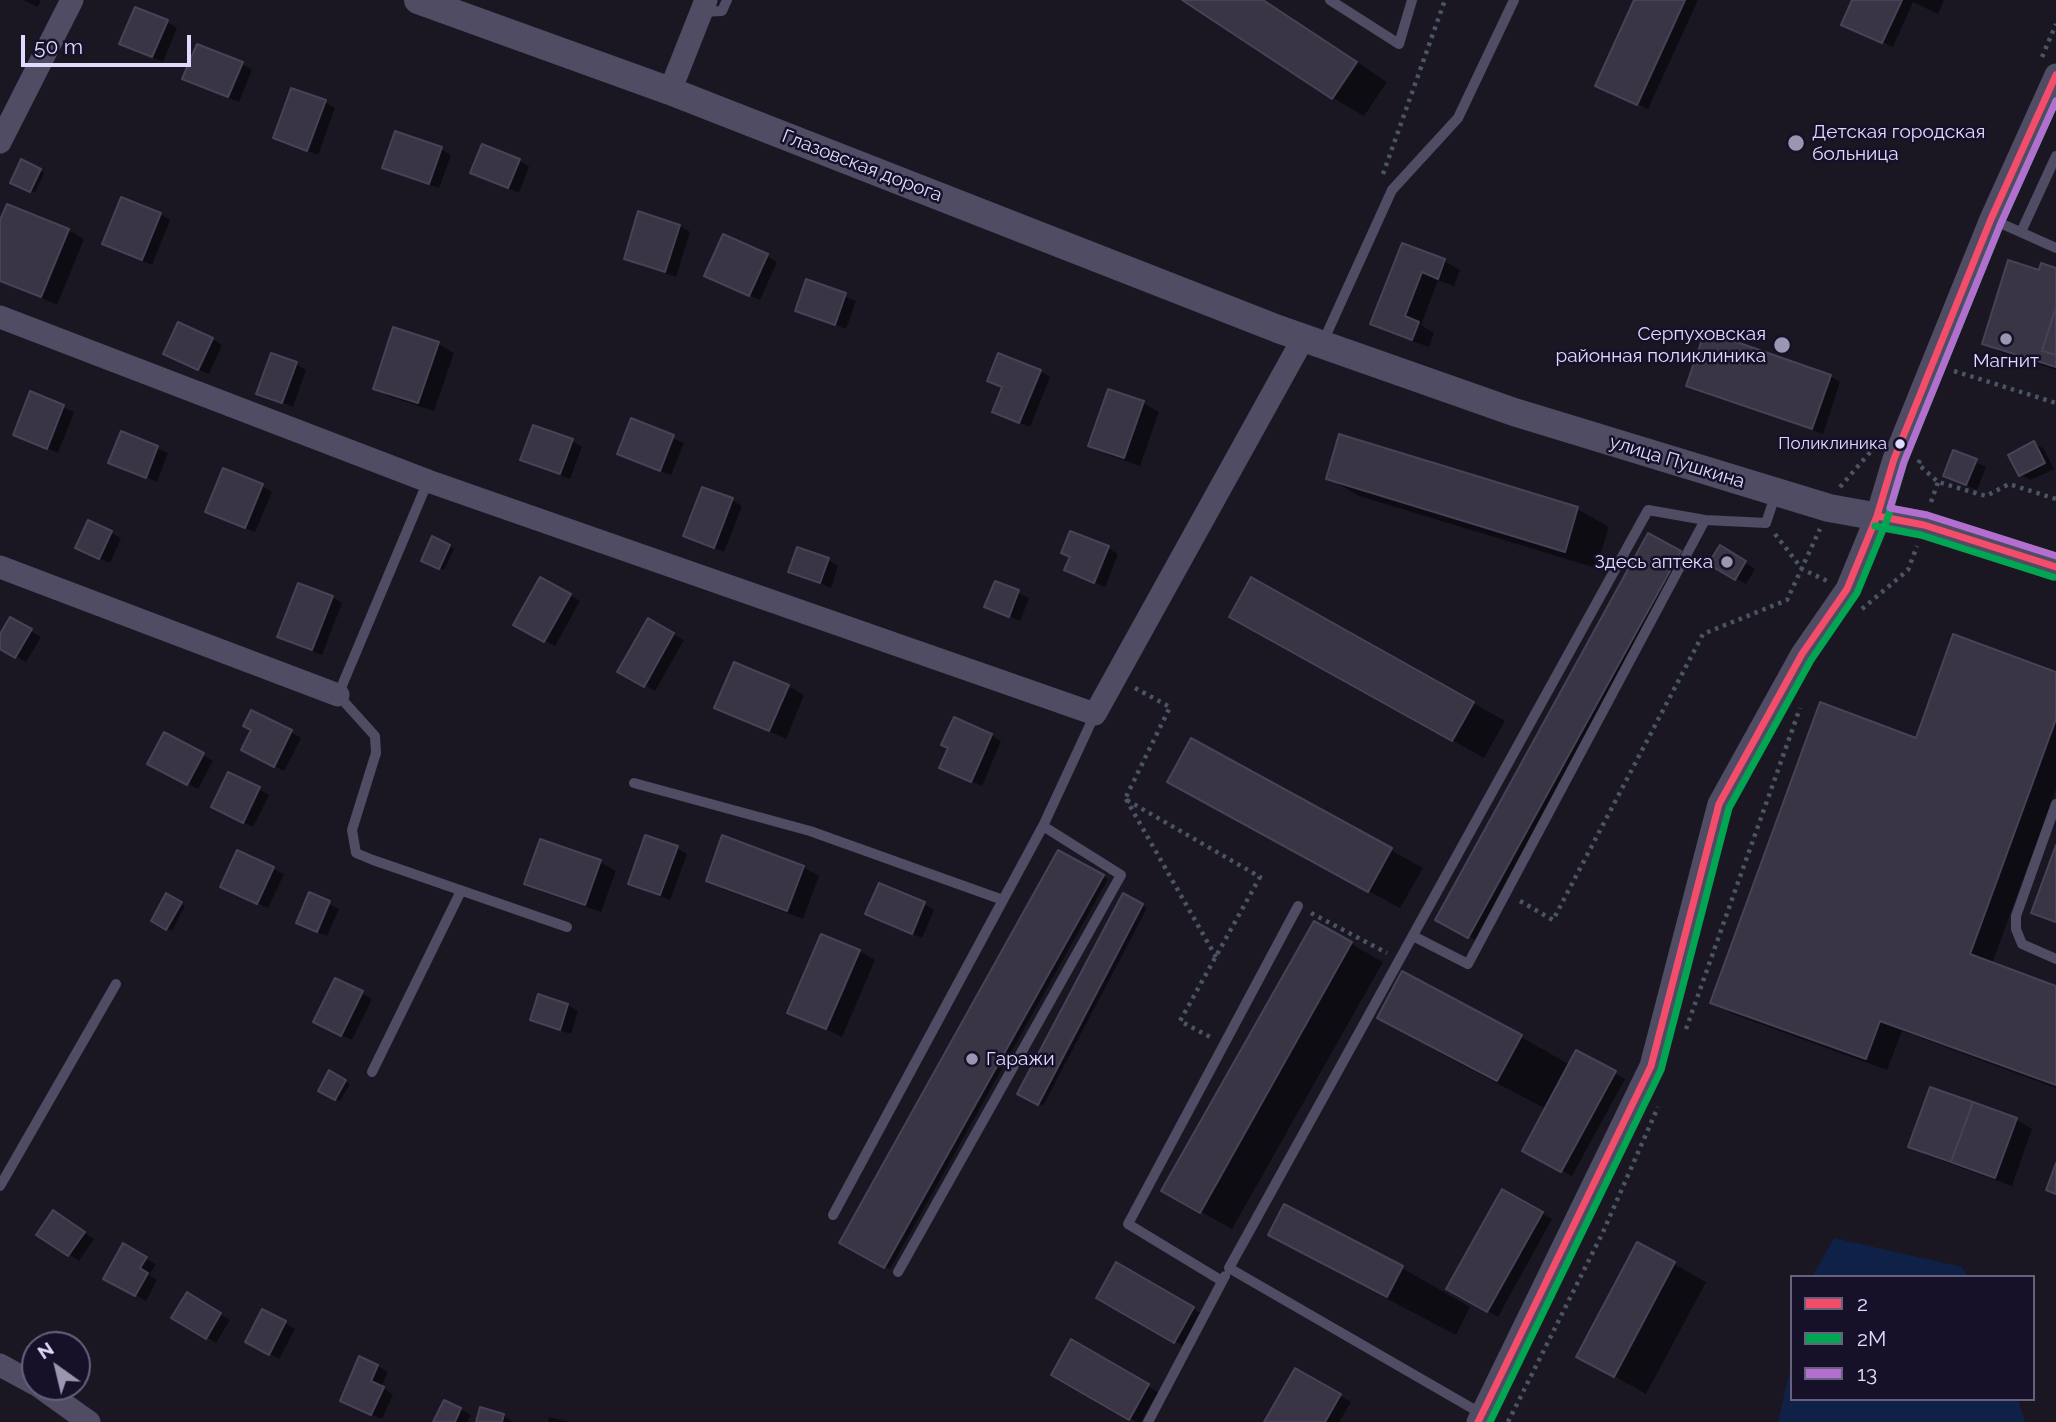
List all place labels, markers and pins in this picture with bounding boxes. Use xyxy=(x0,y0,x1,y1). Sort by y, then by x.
place label: Детская городская больница xyxy=(1812,121,1985,165)
marker: Детская городская больница xyxy=(1786,133,1806,153)
place label: Серпуховская районная поликлиника xyxy=(1555,323,1766,367)
marker: Магнит xyxy=(1998,331,2014,347)
marker: Серпуховская районная поликлиника xyxy=(1772,335,1792,355)
place label: Магнит xyxy=(1973,350,2039,372)
place label: Поликлиника xyxy=(1778,434,1887,454)
marker: Поликлиника xyxy=(1893,437,1907,451)
place label: Здесь аптека xyxy=(1595,551,1713,573)
marker: Здесь аптека xyxy=(1719,554,1735,570)
place label: Гаражи xyxy=(986,1048,1055,1070)
marker: Гаражи xyxy=(964,1051,980,1067)

